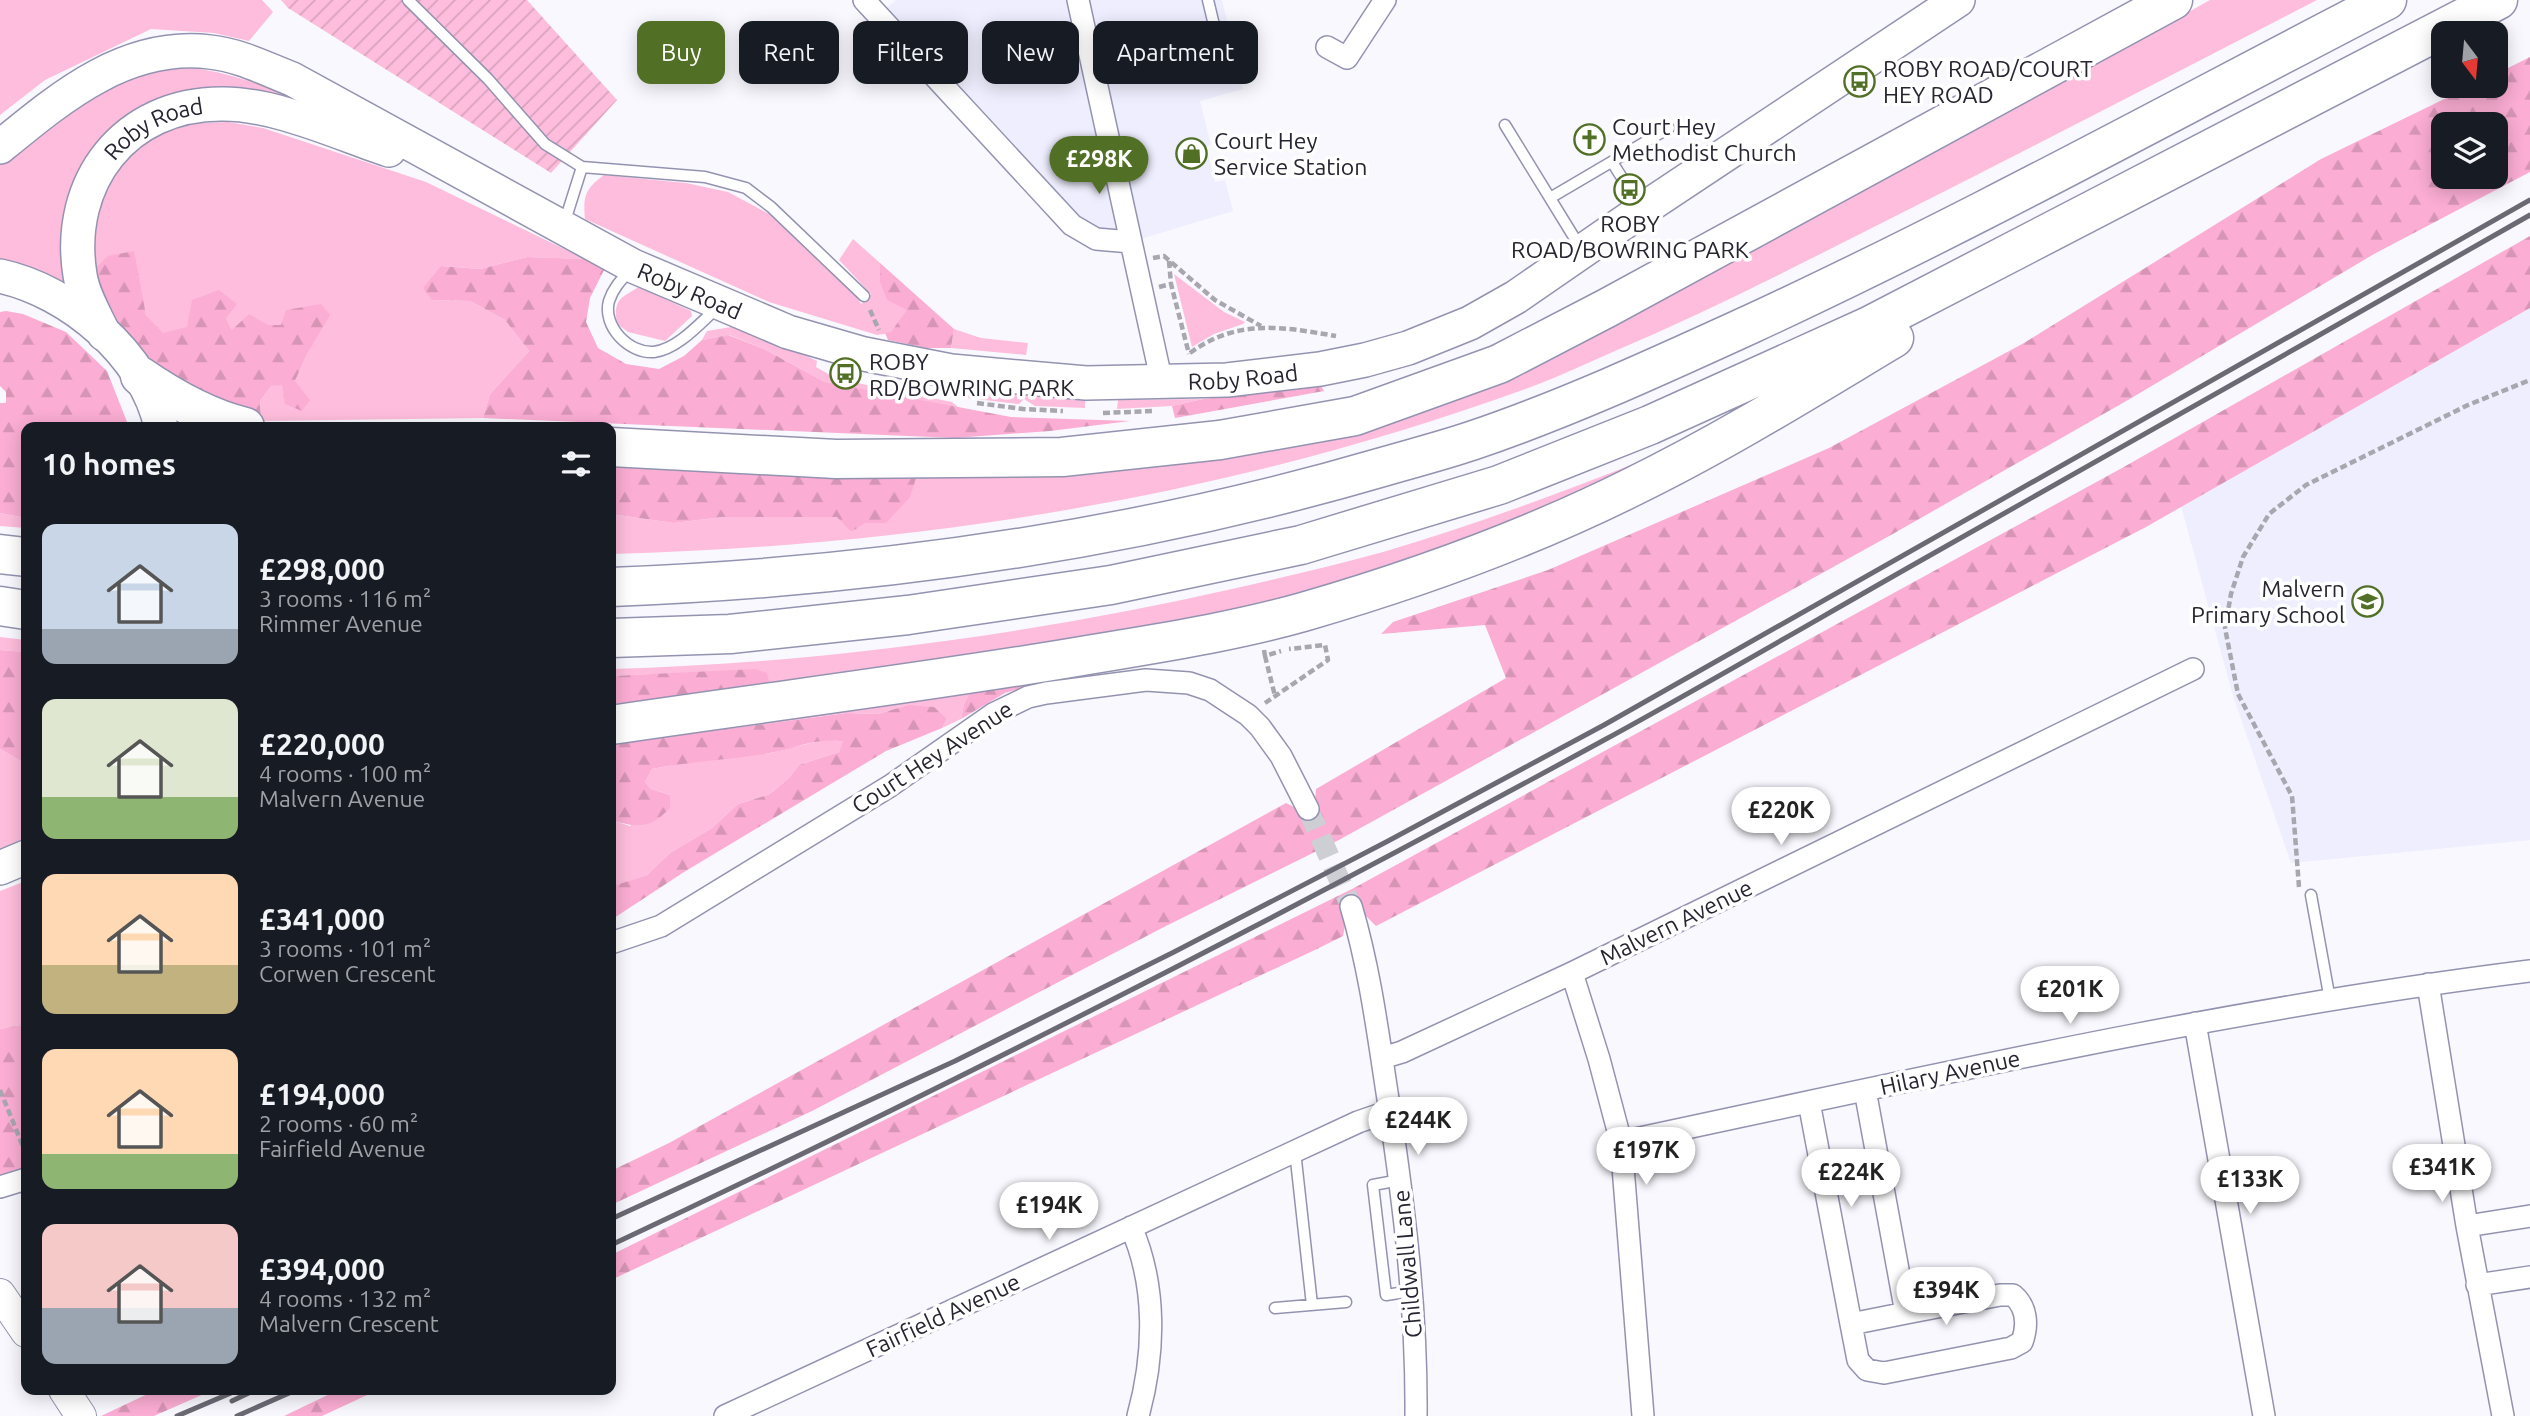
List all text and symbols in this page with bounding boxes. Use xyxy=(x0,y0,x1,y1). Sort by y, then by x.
chip: Buy xyxy=(637,21,725,84)
chip: Rent xyxy=(739,21,839,84)
chip: Filters xyxy=(853,21,968,84)
chip: New xyxy=(982,21,1079,84)
chip: Apartment xyxy=(1093,21,1258,84)
north arrow xyxy=(2431,21,2508,98)
map controls xyxy=(2431,21,2508,189)
place label: ROBY ROAD/COURT HEY ROAD xyxy=(1883,56,2093,107)
bus stop icon: ROBY ROAD/COURT HEY ROAD xyxy=(1843,64,1877,98)
street label: Roby Road xyxy=(98,92,204,164)
button: layers xyxy=(2431,112,2508,189)
place label: Court Hey Methodist Church xyxy=(1612,114,1797,165)
church icon: Court Hey Methodist Church xyxy=(1572,122,1606,156)
place label: Court Hey Service Station xyxy=(1214,128,1367,179)
pin: £298K xyxy=(1050,136,1148,196)
shop icon: Court Hey Service Station xyxy=(1174,136,1208,170)
text: £298K xyxy=(1065,146,1133,171)
bus stop icon: ROBY ROAD/BOWRING PARK xyxy=(1613,172,1647,206)
place label: ROBY ROAD/BOWRING PARK xyxy=(1511,211,1749,262)
street label: Roby Road xyxy=(634,257,746,323)
place label: ROBY RD/BOWRING PARK xyxy=(869,349,1074,400)
bus stop icon: ROBY RD/BOWRING PARK xyxy=(829,357,863,391)
street label: Roby Road xyxy=(1188,359,1299,393)
icon: filters xyxy=(557,445,595,483)
text: 10 homes xyxy=(42,447,176,481)
icon: home xyxy=(98,552,182,636)
text: £298,000 xyxy=(259,552,385,586)
place label: Malvern Primary School xyxy=(2191,576,2345,627)
school or university icon: Malvern Primary School xyxy=(2351,584,2385,618)
text: 3 rooms · 116 m² xyxy=(259,586,431,611)
text: Rimmer Avenue xyxy=(259,611,423,636)
street label: Court Hey Avenue xyxy=(847,696,1017,818)
icon: home xyxy=(98,727,182,811)
text: £220,000 xyxy=(259,727,385,761)
text: 4 rooms · 100 m² xyxy=(259,761,431,786)
text: Malvern Avenue xyxy=(259,786,425,811)
pin: £220K xyxy=(1732,788,1830,847)
text: £220K xyxy=(1747,797,1815,822)
street label: Malvern Avenue xyxy=(1596,874,1756,970)
icon: home xyxy=(98,902,182,986)
text: £341,000 xyxy=(259,902,385,936)
text: 3 rooms · 101 m² xyxy=(259,936,431,961)
text: Corwen Crescent xyxy=(259,961,436,986)
pin: £201K xyxy=(2021,967,2119,1026)
text: £201K xyxy=(2036,976,2104,1001)
street label: Hilary Avenue xyxy=(1878,1045,2022,1099)
icon: home xyxy=(98,1077,182,1161)
text: £194,000 xyxy=(259,1077,385,1111)
pin: £244K xyxy=(1369,1098,1467,1157)
text: £244K xyxy=(1384,1107,1452,1132)
text: 2 rooms · 60 m² xyxy=(259,1111,418,1136)
pin: £197K xyxy=(1597,1128,1695,1187)
text: Fairfield Avenue xyxy=(259,1136,426,1161)
text: £197K xyxy=(1612,1137,1680,1162)
pin: £341K xyxy=(2393,1144,2491,1204)
pin: £224K xyxy=(1802,1150,1900,1209)
text: £341K xyxy=(2408,1154,2476,1179)
pin: £133K xyxy=(2201,1156,2299,1216)
text: £224K xyxy=(1817,1159,1885,1184)
text: £133K xyxy=(2216,1166,2284,1191)
pin: £194K xyxy=(1000,1182,1098,1242)
street label: Childwall Lane xyxy=(1388,1189,1426,1339)
text: £194K xyxy=(1015,1192,1083,1217)
icon: home xyxy=(98,1252,182,1336)
text: £394,000 xyxy=(259,1252,385,1286)
street label: Fairfield Avenue xyxy=(862,1268,1024,1362)
pin: £394K xyxy=(1897,1268,1995,1327)
text: £394K xyxy=(1912,1277,1980,1302)
text: 4 rooms · 132 m² xyxy=(259,1286,431,1311)
text: Malvern Crescent xyxy=(259,1311,439,1336)

